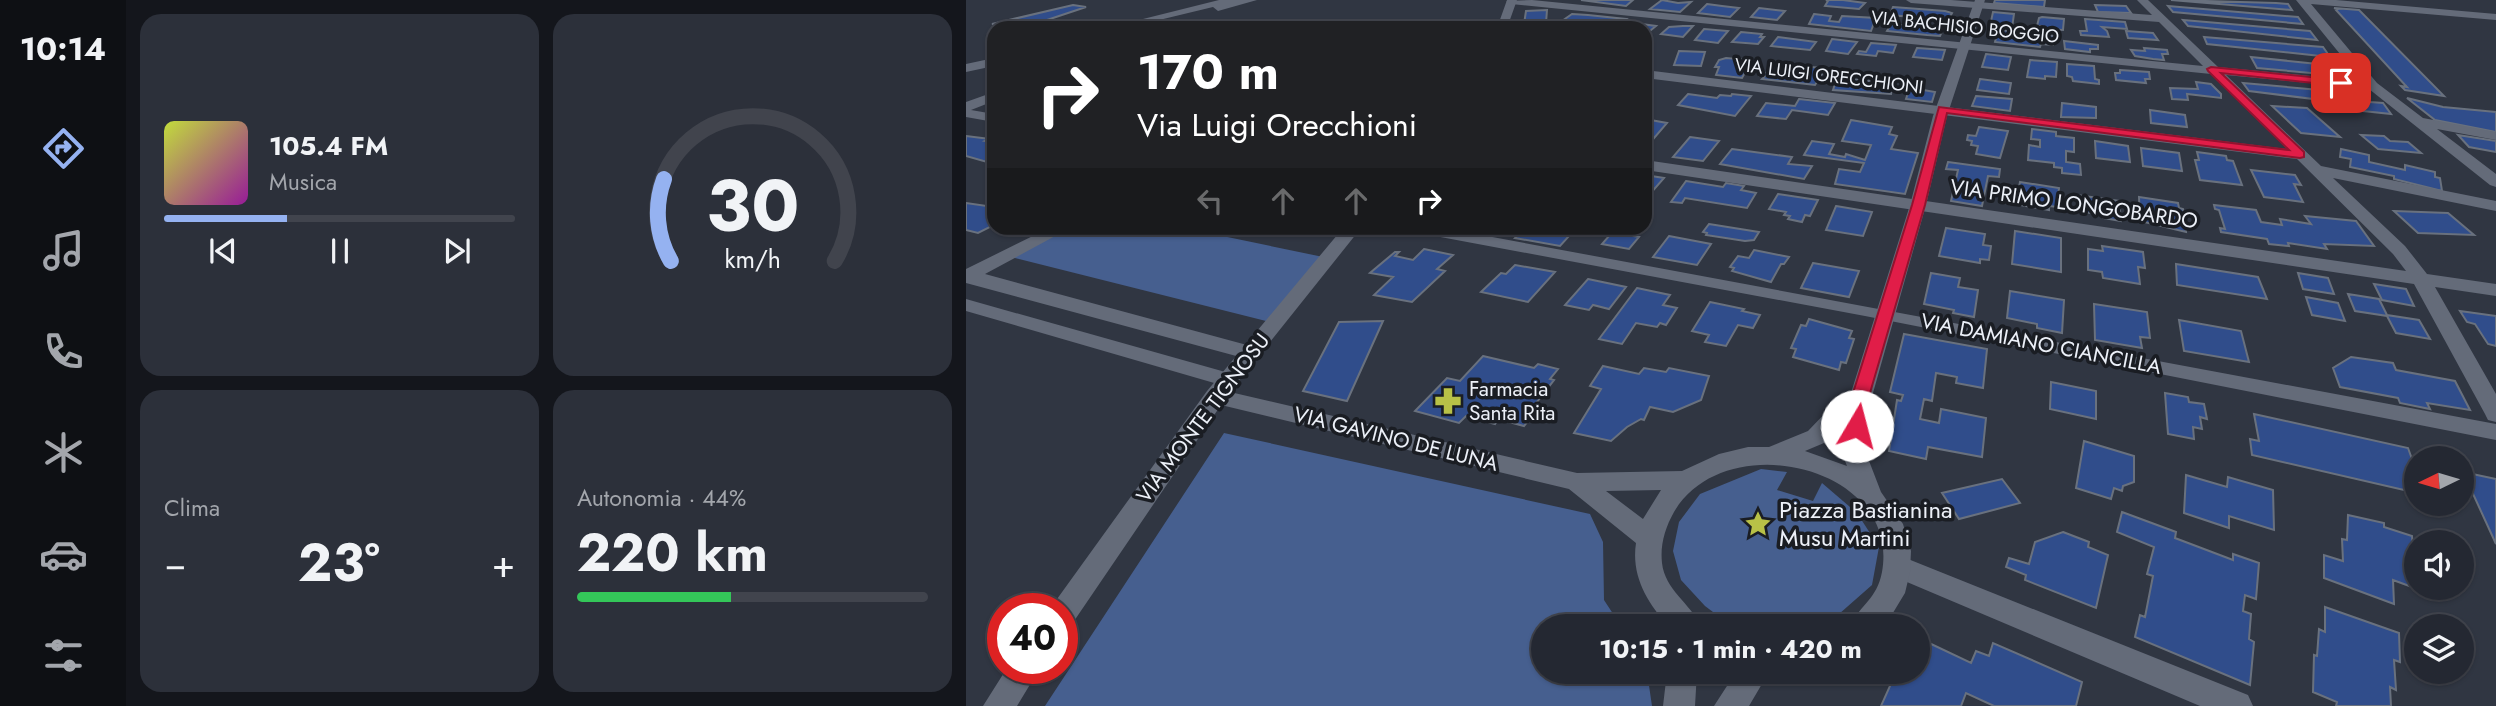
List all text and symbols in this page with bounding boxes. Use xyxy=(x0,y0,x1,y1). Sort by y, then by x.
street label: VIA BACHISIO BOGGIO xyxy=(1870,4,2060,50)
text: 10:14 xyxy=(20,26,106,72)
text: 170 m xyxy=(1137,37,1279,107)
icon: right xyxy=(1022,49,1113,140)
street label: VIA LUIGI ORECCHIONI xyxy=(1733,52,1925,100)
pin xyxy=(2311,53,2371,113)
icon: arrive xyxy=(2322,64,2360,102)
text: Via Luigi Orecchioni xyxy=(1137,102,1417,148)
icon: directions xyxy=(39,124,88,173)
text: 105.4 FM xyxy=(269,127,388,165)
text: 30 xyxy=(706,154,799,259)
text: Musica xyxy=(269,165,337,199)
street label: VIA PRIMO LONGOBARDO xyxy=(1948,172,2200,236)
icon: left xyxy=(1191,182,1229,220)
icon: ahead xyxy=(1264,182,1302,220)
icon: ahead xyxy=(1337,182,1375,220)
icon: right xyxy=(1410,182,1448,220)
icon: music xyxy=(39,226,88,275)
icon: previous xyxy=(204,232,242,270)
icon: pause xyxy=(321,232,359,270)
icon: next xyxy=(438,232,476,270)
text: km/h xyxy=(724,241,781,277)
street label: VIA DAMIANO CIANCILLA xyxy=(1918,306,2164,382)
icon: phone xyxy=(39,327,88,376)
street label: VIA MONTE TIGNOSU xyxy=(1129,327,1277,509)
place label: Farmacia Santa Rita xyxy=(1469,374,1555,428)
pharmacy icon: Farmacia Santa Rita xyxy=(1433,386,1463,416)
position arrow xyxy=(1820,389,1894,463)
street label: VIA GAVINO DE LUNA xyxy=(1291,399,1501,479)
icon: climate xyxy=(39,428,88,477)
north arrow xyxy=(2404,446,2474,516)
map controls xyxy=(2404,446,2474,684)
text: Autonomia · 44% xyxy=(577,481,746,515)
text: Clima xyxy=(164,491,220,525)
place label: Piazza Bastianina Musu Martini xyxy=(1779,492,1953,555)
place icon: Piazza Bastianina Musu Martini xyxy=(1743,509,1773,539)
text: 220 km xyxy=(577,515,768,591)
text: 23° xyxy=(298,525,380,601)
icon: car xyxy=(39,530,88,579)
button: sound xyxy=(2404,530,2474,600)
text: − xyxy=(164,536,186,591)
text: + xyxy=(492,536,515,591)
speed limit sign: 40 xyxy=(987,593,1078,684)
button: layers xyxy=(2404,614,2474,684)
text: 10:15 · 1 min · 420 m xyxy=(1599,630,1862,668)
icon: filters xyxy=(39,631,88,680)

